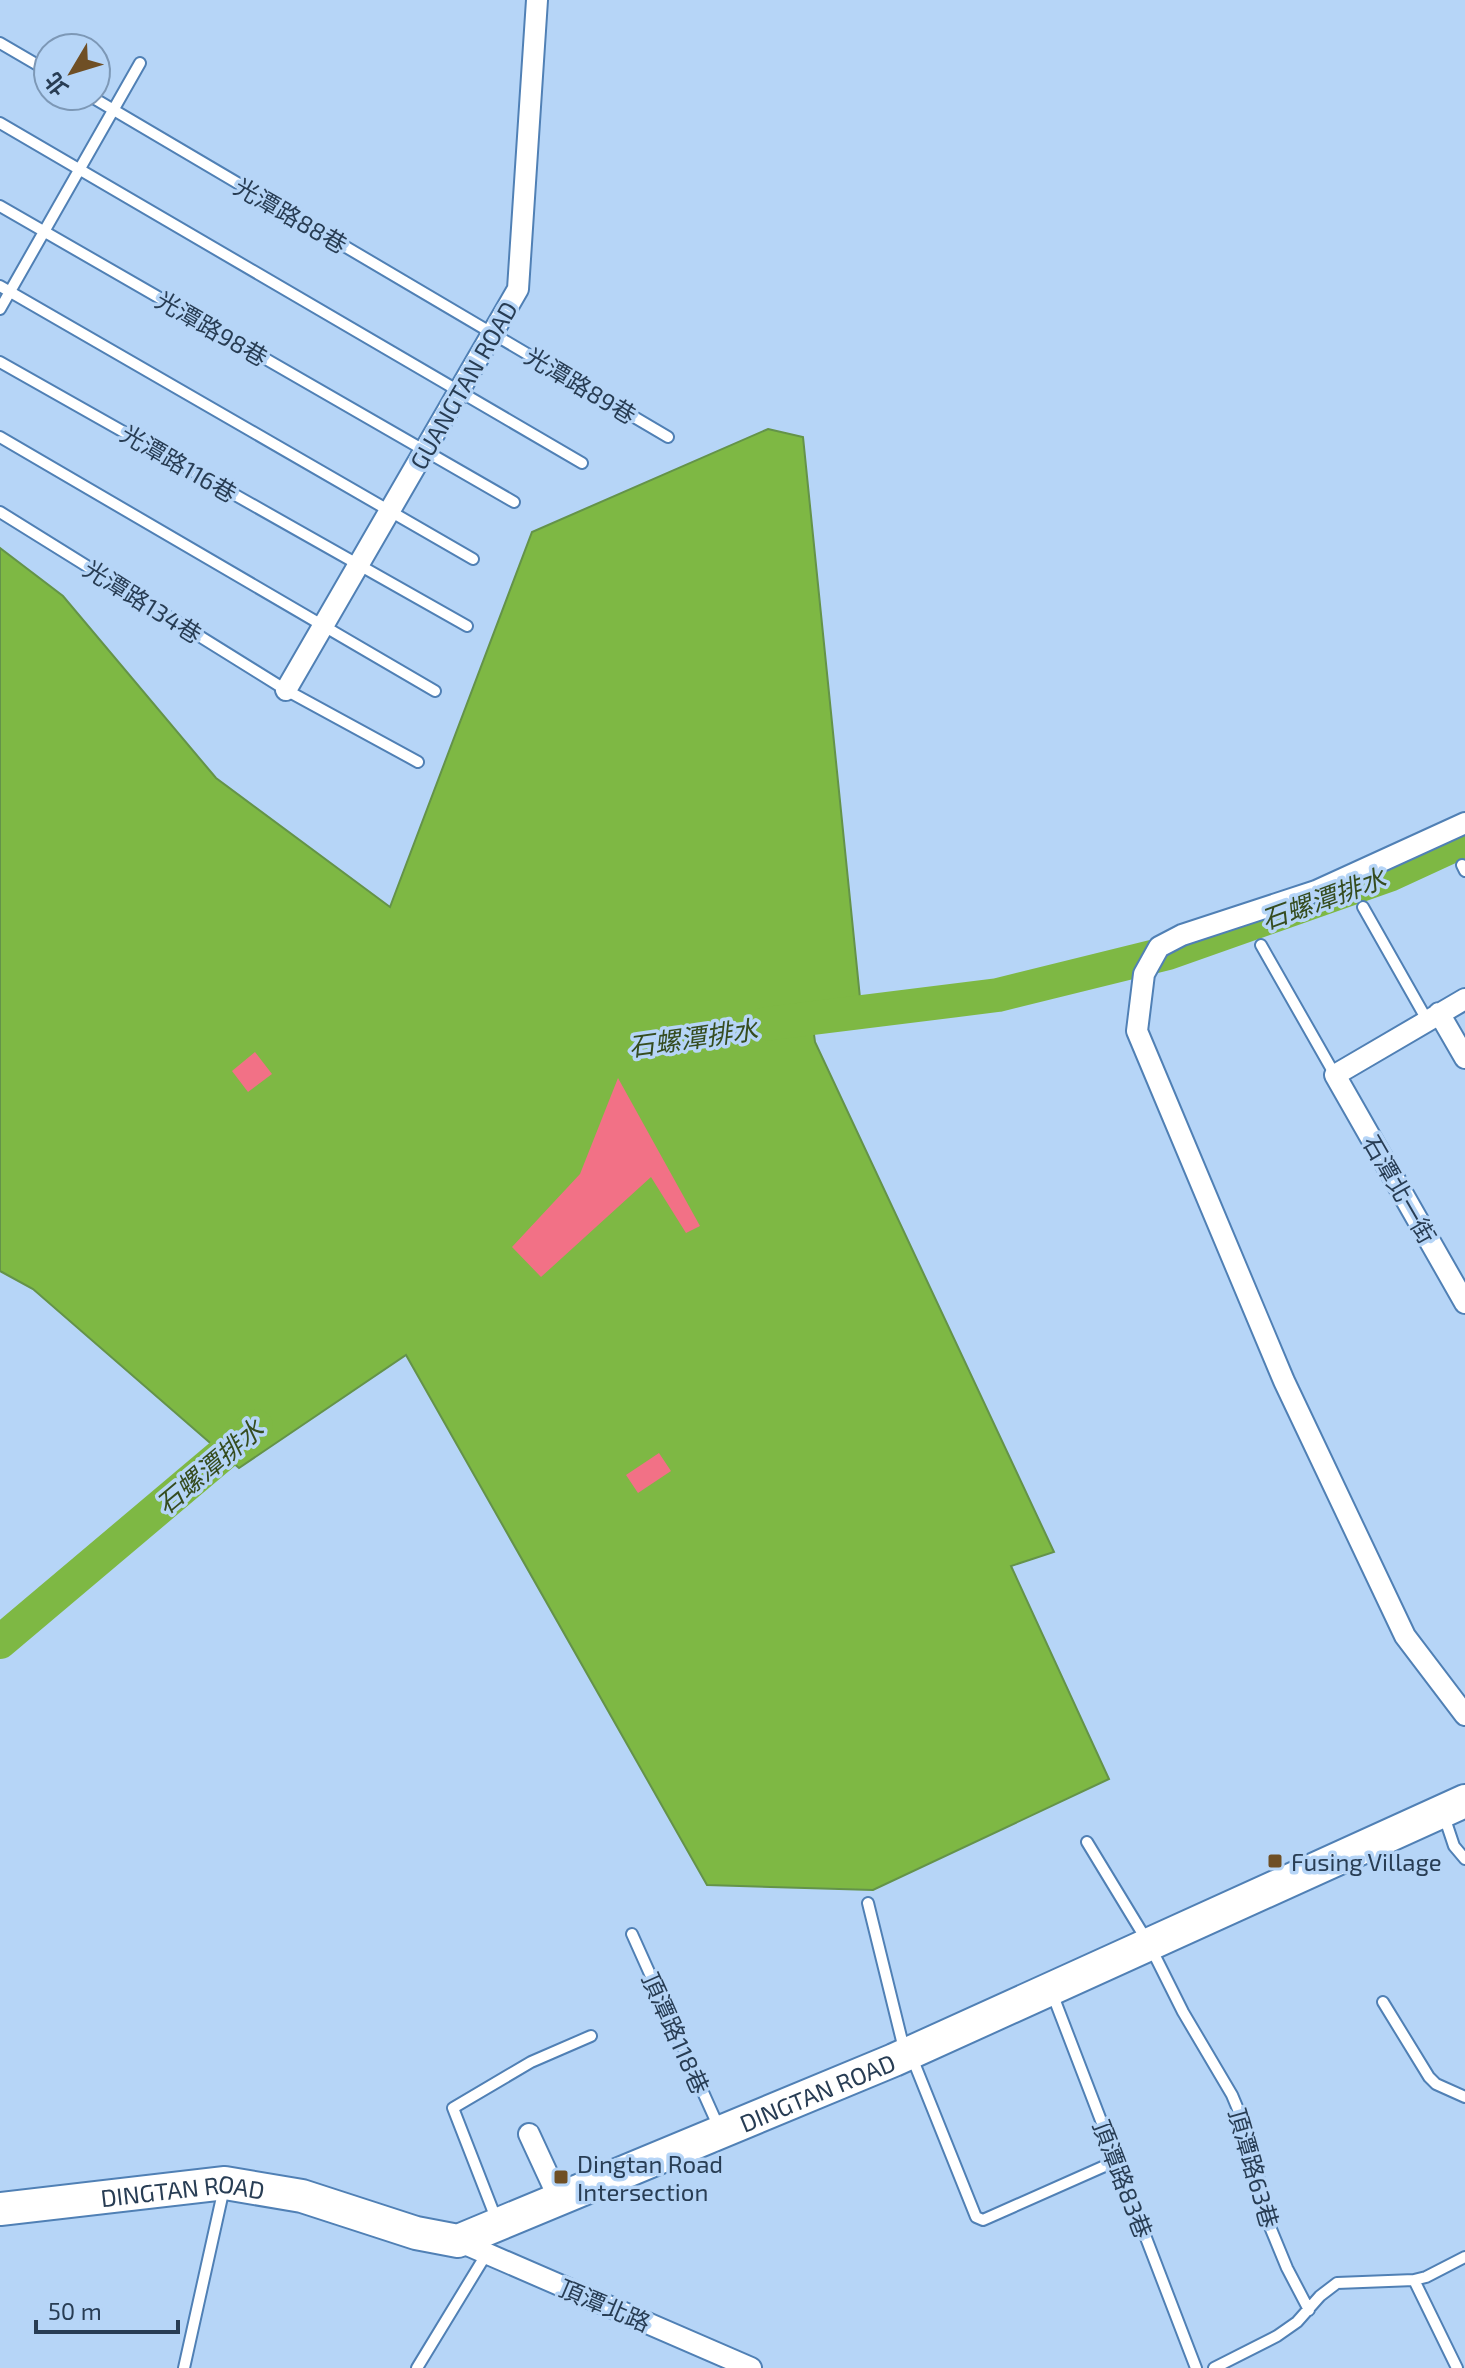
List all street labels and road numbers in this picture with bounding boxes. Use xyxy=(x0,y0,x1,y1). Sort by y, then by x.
street label: 光潭路88巷 xyxy=(230,171,352,259)
street label: 光潭路98巷 xyxy=(151,284,273,372)
street label: GUANGTAN ROAD xyxy=(403,296,523,474)
street label: 光潭路89巷 xyxy=(520,341,642,429)
street label: 光潭路116巷 xyxy=(116,418,242,508)
street label: 光潭路134巷 xyxy=(79,553,207,649)
street label: 石潭北一街 xyxy=(1357,1130,1443,1248)
street label: 頂潭路118巷 xyxy=(636,1968,716,2098)
street label: DINGTAN ROAD xyxy=(735,2047,899,2137)
street label: 頂潭路63巷 xyxy=(1223,2105,1285,2231)
street label: 頂潭路83巷 xyxy=(1087,2116,1159,2242)
street label: DINGTAN ROAD xyxy=(99,2168,267,2212)
street label: 頂潭北路 xyxy=(555,2273,655,2337)

